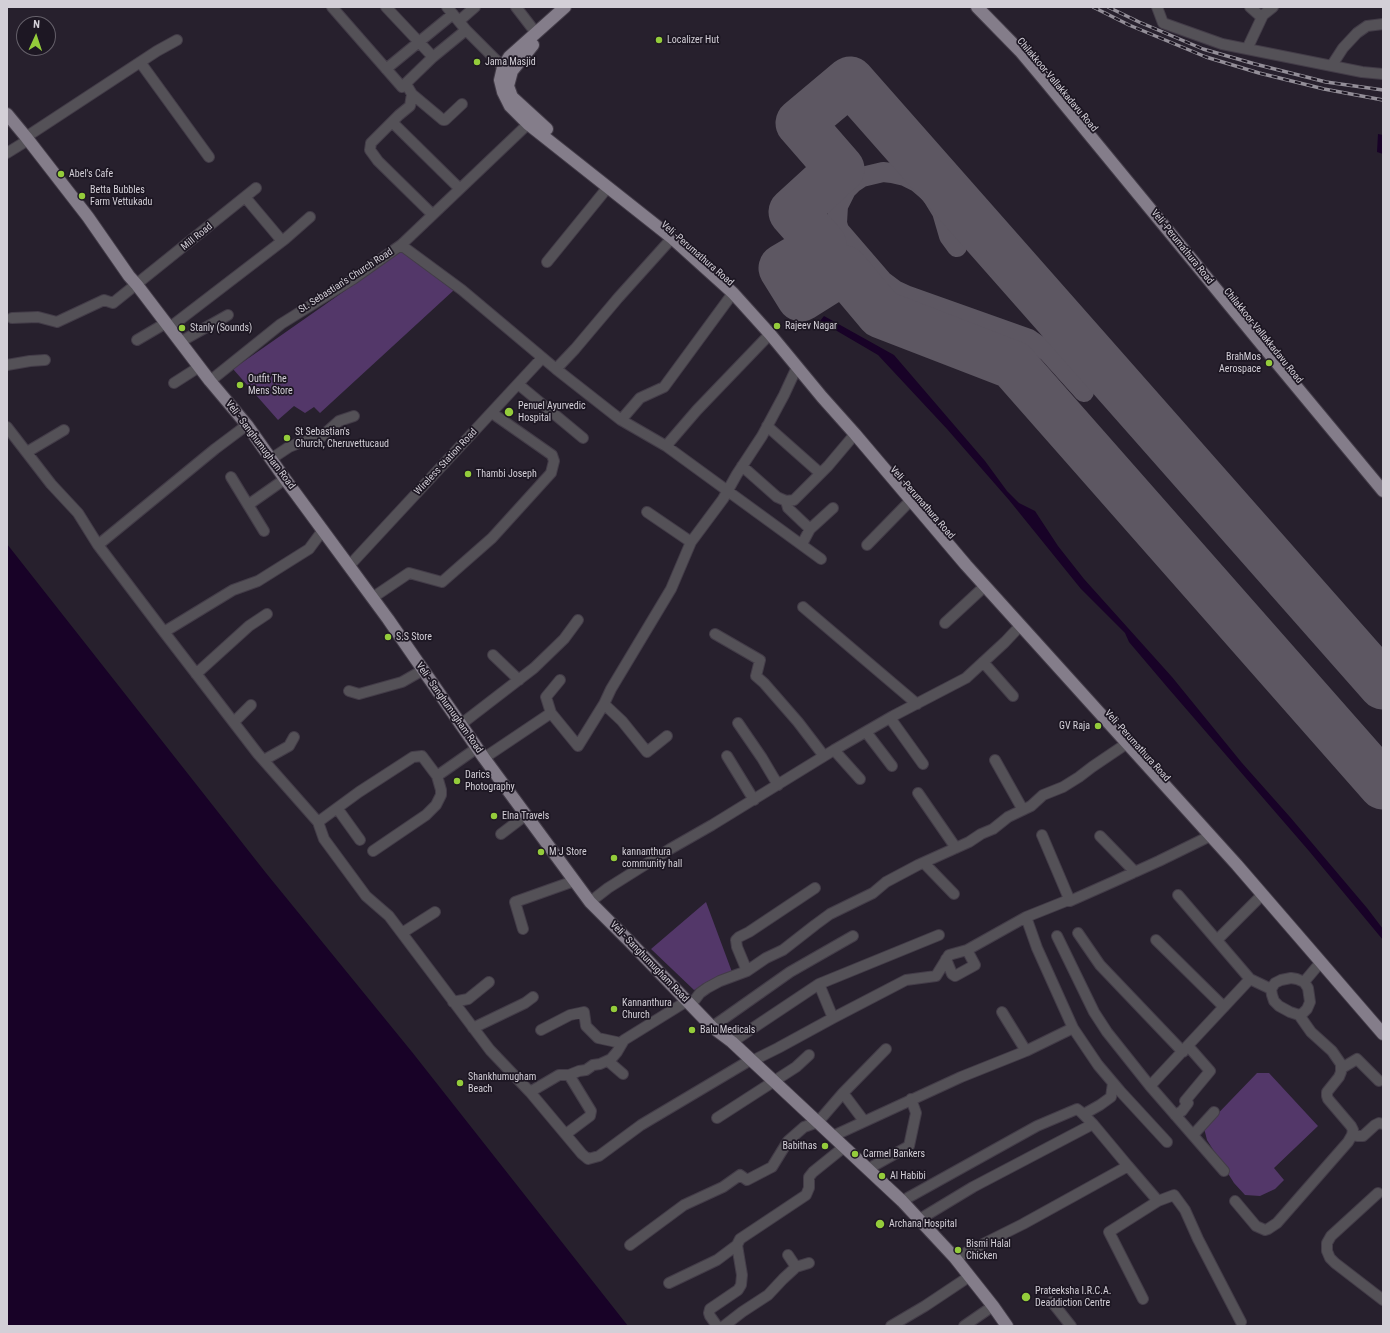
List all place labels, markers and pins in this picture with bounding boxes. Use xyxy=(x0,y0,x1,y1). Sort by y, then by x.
place label: Localizer Hut xyxy=(667,34,719,46)
marker: Localizer Hut xyxy=(654,35,664,45)
place label: Jama Masjid xyxy=(485,56,536,68)
marker: Jama Masjid xyxy=(472,57,482,67)
place label: Abel's Cafe xyxy=(69,168,113,180)
marker: Abel's Cafe xyxy=(56,169,66,179)
place label: Betta Bubbles Farm Vettukadu xyxy=(90,184,152,208)
marker: Betta Bubbles Farm Vettukadu xyxy=(77,191,87,201)
place label: Rajeev Nagar xyxy=(785,320,837,332)
marker: Rajeev Nagar xyxy=(772,321,782,331)
place label: Stanly (Sounds) xyxy=(190,322,252,334)
marker: Stanly (Sounds) xyxy=(177,323,187,333)
place label: BrahMos Aerospace xyxy=(1219,351,1261,374)
marker: BrahMos Aerospace xyxy=(1264,358,1274,368)
place label: Outfit The Mens Store xyxy=(248,373,293,396)
marker: Outfit The Mens Store xyxy=(235,380,245,390)
place label: Penuel Ayurvedic Hospital xyxy=(518,400,586,424)
marker: Penuel Ayurvedic Hospital xyxy=(503,406,515,418)
place label: St Sebastian's Church, Cheruvettucaud xyxy=(295,426,389,450)
marker: St Sebastian's Church, Cheruvettucaud xyxy=(282,433,292,443)
place label: Thambi Joseph xyxy=(476,468,537,480)
marker: Thambi Joseph xyxy=(463,469,473,479)
place label: S.S Store xyxy=(396,631,432,643)
marker: S.S Store xyxy=(383,632,393,642)
place label: GV Raja xyxy=(1059,720,1090,732)
marker: GV Raja xyxy=(1093,721,1103,731)
place label: Darics Photography xyxy=(465,769,515,792)
marker: Darics Photography xyxy=(452,776,462,786)
place label: Elna Travels xyxy=(502,810,549,822)
marker: Elna Travels xyxy=(489,811,499,821)
place label: M J Store xyxy=(549,846,587,858)
place label: kannanthura community hall xyxy=(622,846,682,870)
marker: M J Store xyxy=(536,847,546,857)
marker: kannanthura community hall xyxy=(609,853,619,863)
place label: Kannanthura Church xyxy=(622,997,672,1020)
marker: Kannanthura Church xyxy=(609,1004,619,1014)
place label: Balu Medicals xyxy=(700,1024,755,1036)
marker: Balu Medicals xyxy=(687,1025,697,1035)
place label: Shankhumugham Beach xyxy=(468,1071,536,1094)
marker: Shankhumugham Beach xyxy=(455,1078,465,1088)
place label: Babithas xyxy=(782,1140,817,1152)
marker: Babithas xyxy=(820,1141,830,1151)
place label: Carmel Bankers xyxy=(863,1148,925,1160)
marker: Carmel Bankers xyxy=(850,1149,860,1159)
place label: Al Habibi xyxy=(890,1170,926,1182)
marker: Al Habibi xyxy=(877,1171,887,1181)
marker: Archana Hospital xyxy=(874,1218,886,1230)
place label: Archana Hospital xyxy=(889,1218,957,1230)
place label: Bismi Halal Chicken xyxy=(966,1238,1011,1262)
marker: Bismi Halal Chicken xyxy=(953,1245,963,1255)
place label: Prateeksha I.R.C.A. Deaddiction Centre xyxy=(1035,1285,1111,1308)
marker: Prateeksha I.R.C.A. Deaddiction Centre xyxy=(1020,1291,1032,1303)

